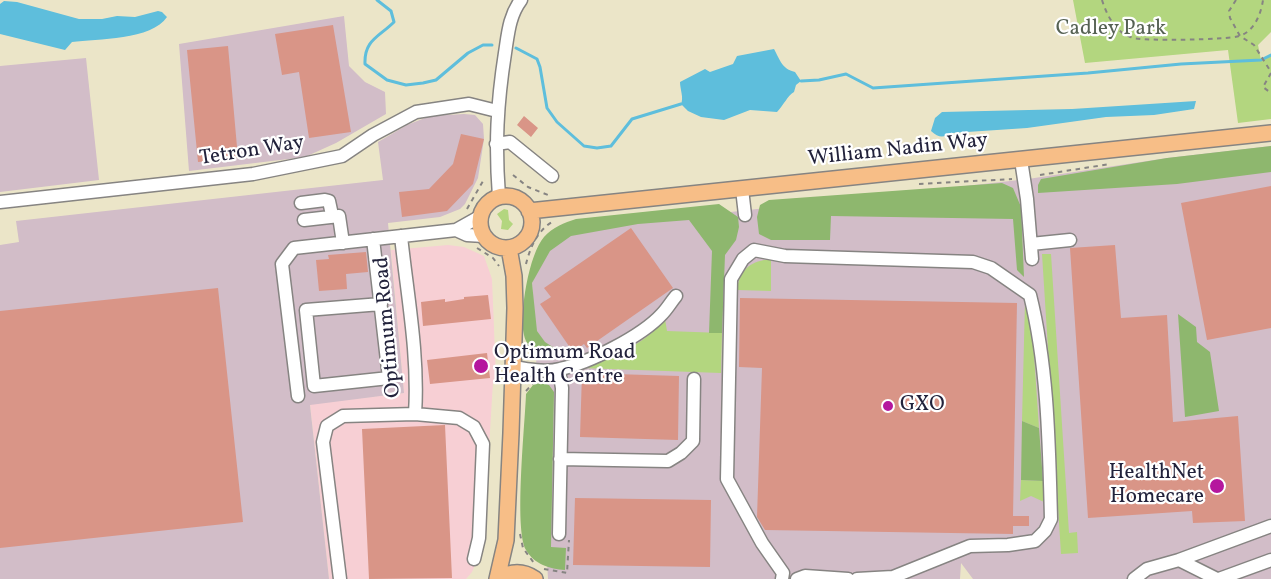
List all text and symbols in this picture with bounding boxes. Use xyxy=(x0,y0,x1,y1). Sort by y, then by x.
park label: Cadley Park xyxy=(1056,17,1166,43)
street label: William Nadin Way xyxy=(807,129,989,173)
street label: Tetron Way xyxy=(198,131,306,173)
street label: Optimum Road xyxy=(370,255,408,399)
place label: Optimum Road Health Centre xyxy=(494,341,636,391)
marker: Optimum Road Health Centre xyxy=(472,357,490,375)
place label: GXO xyxy=(900,393,945,419)
marker: GXO xyxy=(881,399,895,413)
place label: HealthNet Homecare xyxy=(1109,461,1204,511)
marker: HealthNet Homecare xyxy=(1208,477,1226,495)

